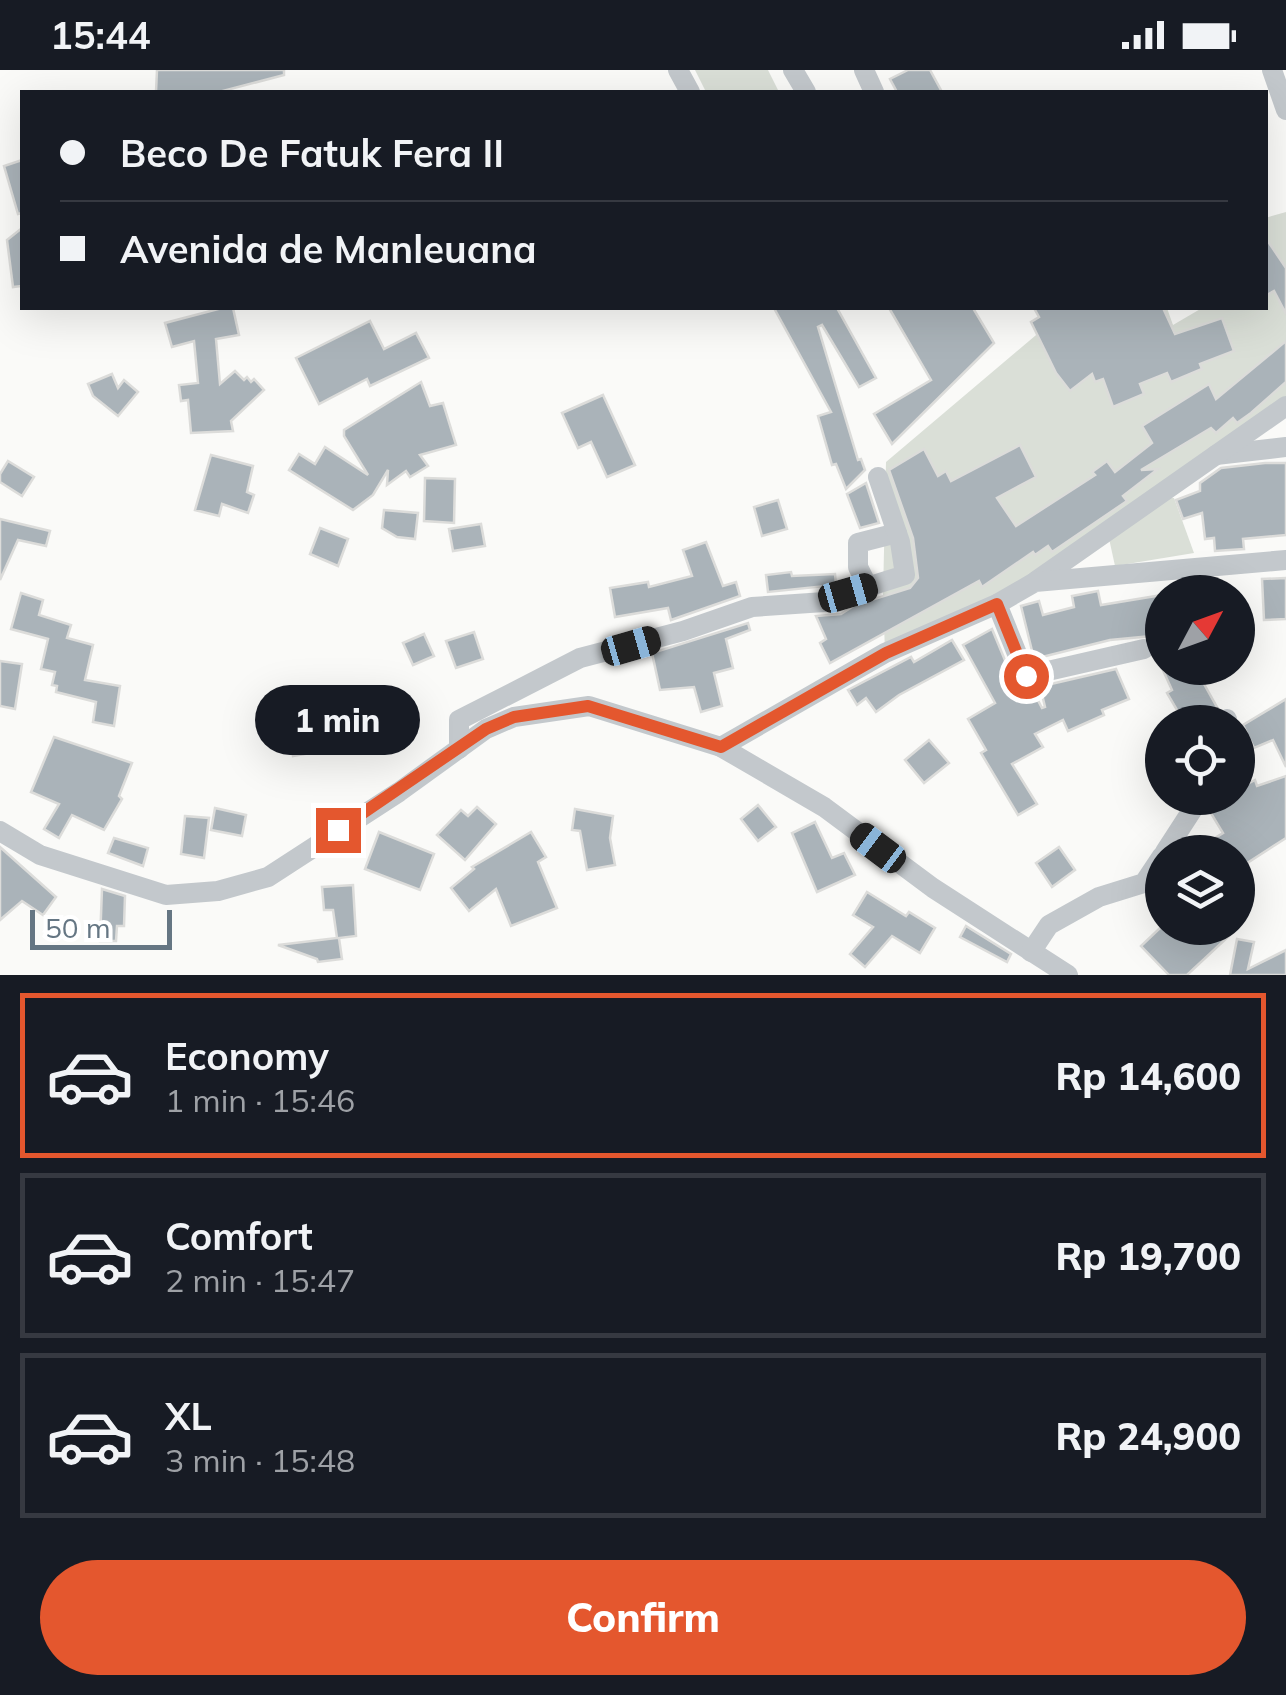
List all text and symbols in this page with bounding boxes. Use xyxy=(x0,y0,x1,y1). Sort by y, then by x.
text: 15:44 xyxy=(50,11,151,59)
text: Beco De Fatuk Fera II xyxy=(120,129,504,177)
text: Avenida de Manleuana xyxy=(120,225,537,273)
car xyxy=(815,570,881,616)
north arrow xyxy=(1145,575,1255,685)
map controls xyxy=(1145,575,1255,945)
car xyxy=(598,623,664,669)
route start xyxy=(1004,654,1049,699)
callout: 1 min xyxy=(255,685,420,755)
text: 1 min xyxy=(295,700,380,740)
button: locate xyxy=(1145,705,1255,815)
route end xyxy=(316,808,361,853)
car xyxy=(845,818,911,878)
button: layers xyxy=(1145,835,1255,945)
scale bar xyxy=(30,905,172,950)
text: 50 m xyxy=(45,910,111,945)
icon: car xyxy=(45,1031,135,1121)
text: Economy xyxy=(165,1032,329,1080)
text: Rp 14,600 xyxy=(1055,1052,1241,1100)
text: 1 min · 15:46 xyxy=(165,1080,355,1120)
icon: car xyxy=(45,1211,135,1301)
text: Comfort xyxy=(165,1212,313,1260)
text: Rp 19,700 xyxy=(1055,1232,1241,1280)
text: 2 min · 15:47 xyxy=(165,1260,355,1300)
icon: car xyxy=(45,1391,135,1481)
text: XL xyxy=(165,1392,212,1440)
text: Rp 24,900 xyxy=(1055,1412,1241,1460)
text: 3 min · 15:48 xyxy=(165,1440,355,1480)
button: Confirm xyxy=(40,1560,1246,1675)

